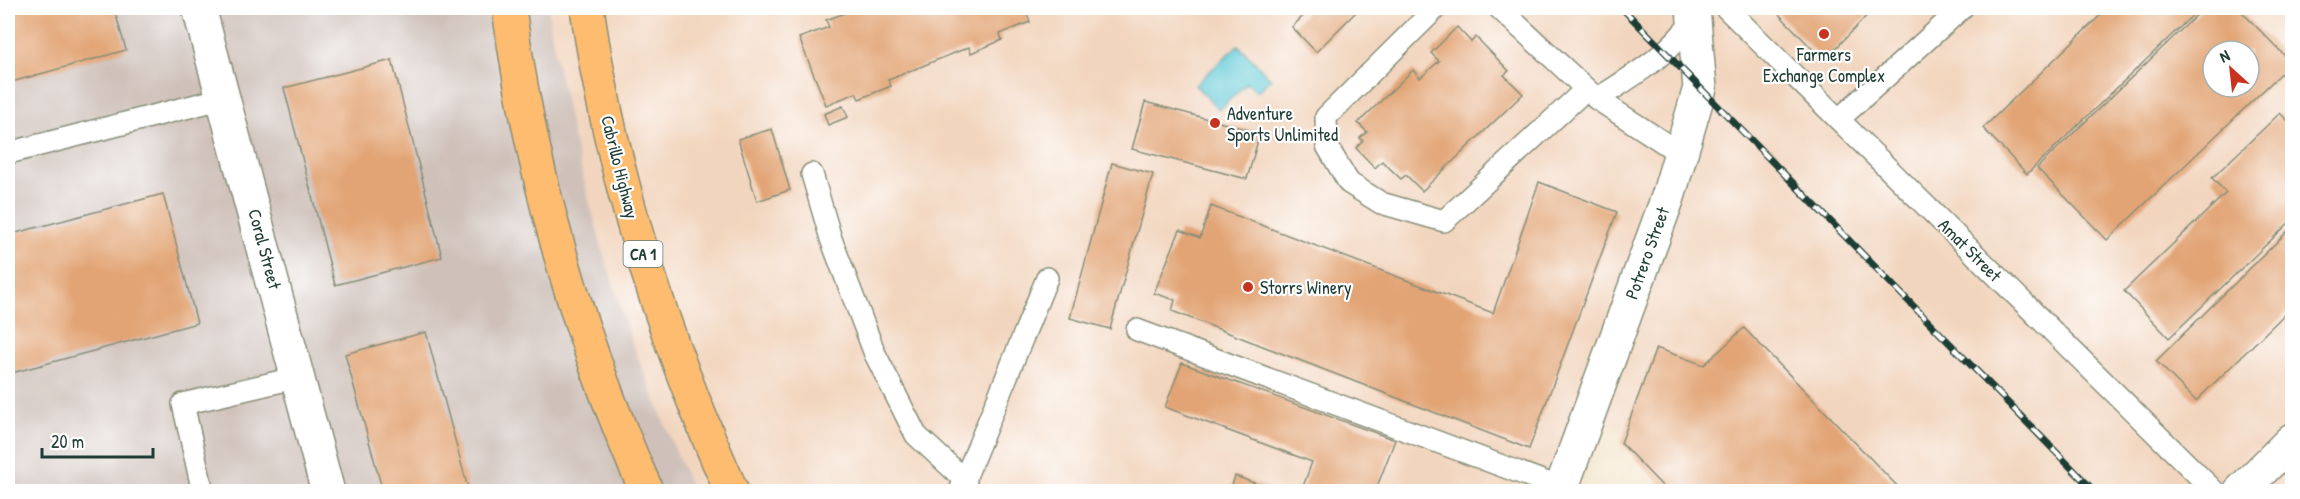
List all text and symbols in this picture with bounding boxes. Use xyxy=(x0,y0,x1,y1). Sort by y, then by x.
marker: Farmers Exchange Complex xyxy=(1817,27,1831,41)
north arrow xyxy=(2201,39,2261,99)
place label: Farmers Exchange Complex xyxy=(1763,42,1885,88)
text: N xyxy=(2215,44,2233,67)
place label: Adventure Sports Unlimited xyxy=(1227,101,1338,147)
street label: Cabrillo Highway xyxy=(595,113,645,222)
marker: Adventure Sports Unlimited xyxy=(1208,116,1222,130)
street label: Potrero Street xyxy=(1619,203,1676,303)
street label: Coral Street xyxy=(242,206,288,293)
street label: Amat Street xyxy=(1933,213,2008,288)
road number: CA 1 xyxy=(624,241,662,267)
place label: Storrs Winery xyxy=(1260,275,1352,300)
marker: Storrs Winery xyxy=(1241,280,1255,294)
scale bar xyxy=(42,421,153,459)
text: 20 m xyxy=(51,429,84,454)

